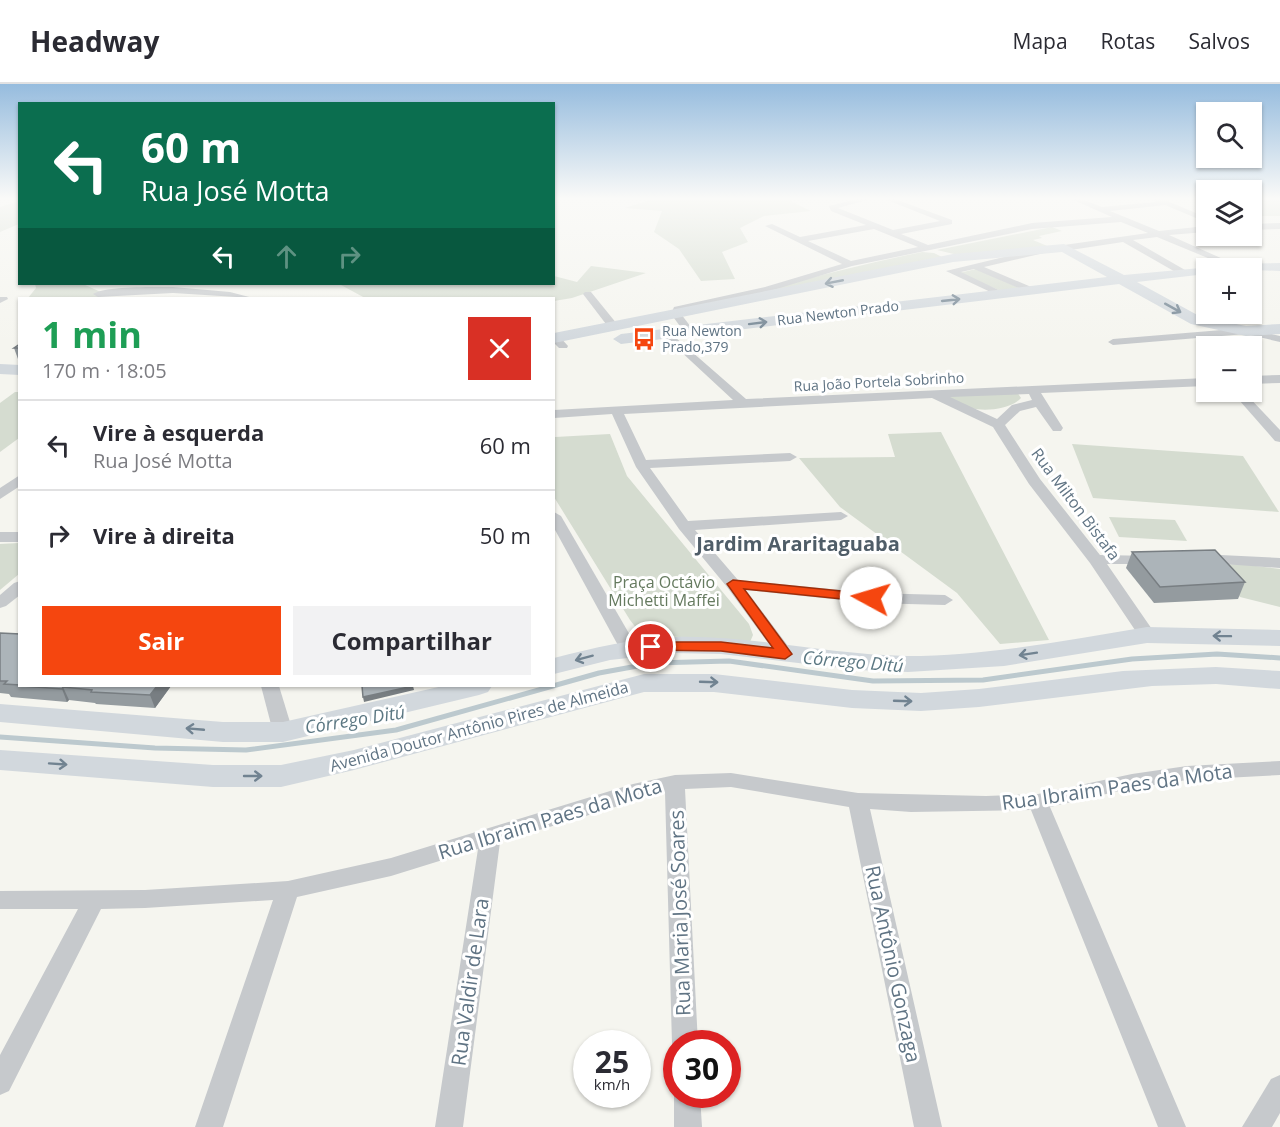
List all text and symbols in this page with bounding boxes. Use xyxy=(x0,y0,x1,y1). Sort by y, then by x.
text: Headway xyxy=(30,22,159,60)
text: Mapa xyxy=(1013,27,1068,55)
text: Rotas xyxy=(1101,27,1155,55)
text: Salvos xyxy=(1188,27,1250,55)
map controls xyxy=(1196,102,1262,402)
button: search xyxy=(1196,102,1262,168)
text: 60 m xyxy=(141,118,241,175)
icon: left xyxy=(42,126,120,204)
text: Rua José Motta xyxy=(141,172,330,209)
button: layers xyxy=(1196,180,1262,246)
icon: left xyxy=(207,240,240,273)
icon: ahead xyxy=(270,240,303,273)
icon: right xyxy=(333,240,366,273)
button: + xyxy=(1196,258,1262,324)
one-way arrow xyxy=(825,277,844,288)
one-way arrow xyxy=(941,294,961,305)
street label: Rua Newton Prado xyxy=(776,296,900,329)
one-way arrow xyxy=(1164,302,1181,314)
text: 1 min xyxy=(42,310,142,359)
button: close xyxy=(468,317,531,380)
one-way arrow xyxy=(747,317,767,328)
place label: Rua Newton Prado,379 xyxy=(662,321,742,356)
bus stop icon: Rua Newton Prado,379 xyxy=(631,326,657,352)
button: − xyxy=(1196,336,1262,402)
text: 170 m · 18:05 xyxy=(42,357,167,384)
street label: Rua João Portela Sobrinho xyxy=(793,368,965,395)
text: Vire à esquerda xyxy=(93,417,264,447)
icon: left xyxy=(42,429,75,462)
text: 60 m xyxy=(480,430,531,460)
street label: Rua Milton Bistafa xyxy=(1026,443,1126,565)
text: Rua José Motta xyxy=(93,447,233,474)
icon: right xyxy=(42,519,75,552)
text: Vire à direita xyxy=(93,520,235,550)
text: 50 m xyxy=(480,520,531,550)
district label: Jardim Araritaguaba xyxy=(694,530,900,557)
position arrow xyxy=(839,566,903,630)
park label: Praça Octávio Michetti Maffei xyxy=(608,571,720,611)
button: Sair xyxy=(42,606,281,675)
button: Compartilhar xyxy=(293,606,531,675)
pin xyxy=(625,621,676,672)
icon: arrive xyxy=(634,630,667,663)
one-way arrow xyxy=(1212,630,1232,642)
water label: Córrego Ditú xyxy=(802,645,904,677)
one-way arrow xyxy=(1019,649,1038,660)
one-way arrow xyxy=(575,653,594,665)
street label: Avenida Doutor Antônio Pires de Almeida xyxy=(327,675,631,777)
one-way arrow xyxy=(699,677,719,688)
one-way arrow xyxy=(892,696,912,707)
water label: Córrego Ditú xyxy=(303,699,407,739)
one-way arrow xyxy=(186,723,206,734)
street label: Rua Ibraim Paes da Mota xyxy=(1000,757,1234,816)
one-way arrow xyxy=(48,758,68,769)
one-way arrow xyxy=(242,770,262,782)
street label: Rua Ibraim Paes da Mota xyxy=(435,772,665,865)
street label: Rua Maria José Soares xyxy=(662,810,697,1016)
street label: Rua Antônio Gonzaga xyxy=(859,863,928,1065)
street label: Rua Valdir de Lara xyxy=(444,896,495,1068)
speed limit sign: 30 xyxy=(663,1030,741,1108)
text: 25 xyxy=(595,1041,629,1082)
text: km/h xyxy=(594,1074,630,1094)

